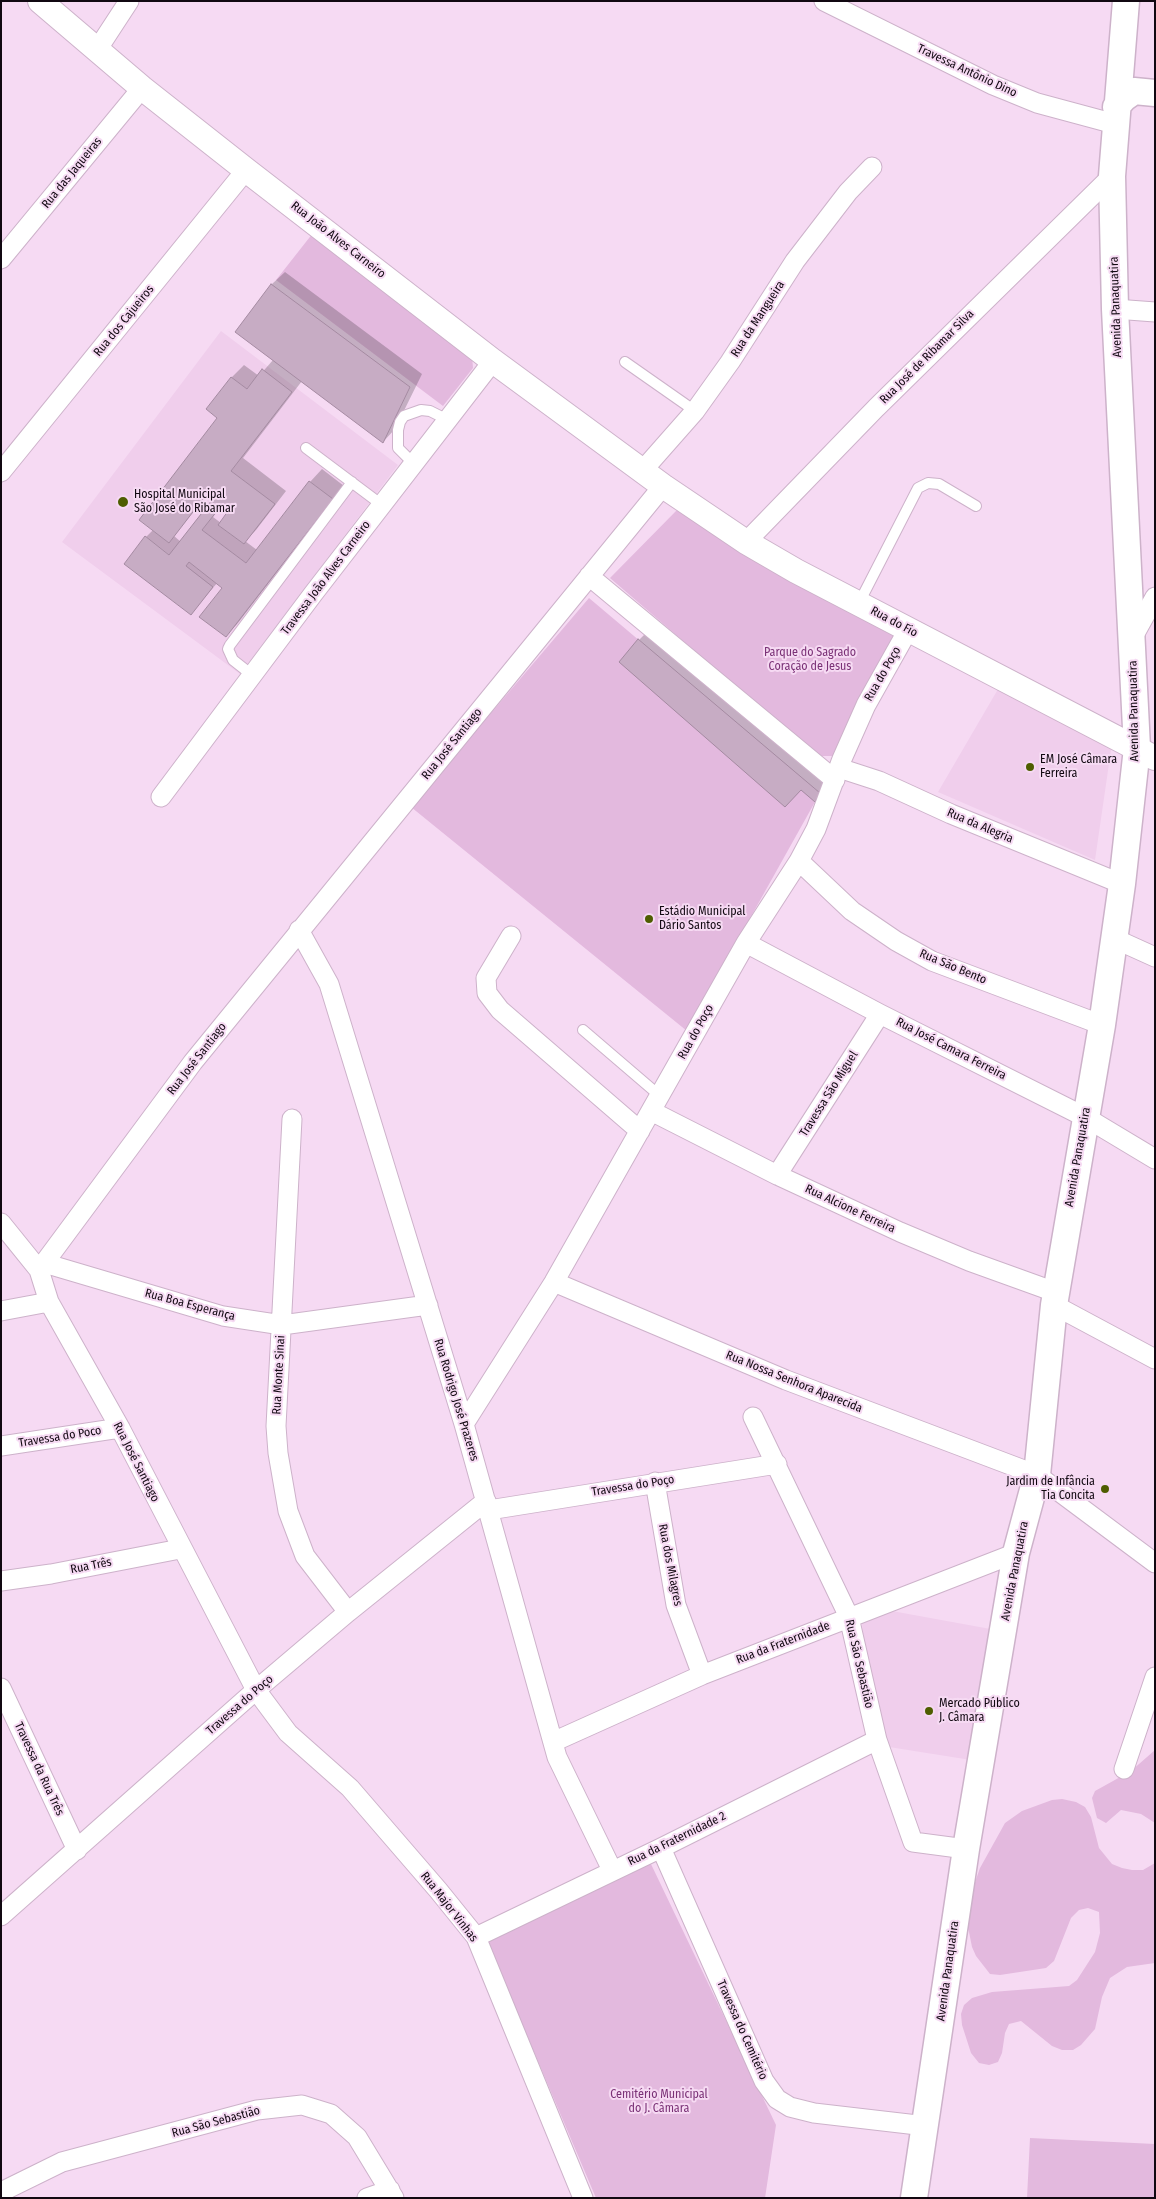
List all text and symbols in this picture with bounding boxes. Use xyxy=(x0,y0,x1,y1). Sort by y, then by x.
street label: Travessa Antônio Dino xyxy=(915,42,1019,100)
street label: Rua das Jaqueiras xyxy=(39,135,105,211)
street label: Rua João Alves Carneiro xyxy=(288,199,388,281)
street label: Avenida Panaquatira xyxy=(1107,256,1125,358)
street label: Rua da Mangueira xyxy=(728,278,788,360)
street label: Rua dos Cajueiros xyxy=(91,282,157,360)
street label: Rua José de Ribamar Silva xyxy=(877,307,977,407)
place label: Hospital Municipal São José do Ribamar xyxy=(134,488,235,516)
marker: Hospital Municipal São José do Ribamar xyxy=(116,495,130,509)
street label: Travessa João Alves Carneiro xyxy=(278,518,374,638)
street label: Rua do Fio xyxy=(868,604,920,640)
street label: Rua do Poço xyxy=(862,644,904,704)
park label: Parque do Sagrado Coração de Jesus xyxy=(764,646,856,674)
street label: Avenida Panaquatira xyxy=(1126,660,1142,762)
street label: Rua José Santiago xyxy=(419,705,485,783)
place label: EM José Câmara Ferreira xyxy=(1040,753,1117,781)
marker: EM José Câmara Ferreira xyxy=(1024,761,1036,773)
street label: Rua da Alegria xyxy=(945,806,1015,846)
place label: Estádio Municipal Dário Santos xyxy=(659,905,746,933)
marker: Estádio Municipal Dário Santos xyxy=(643,913,655,925)
street label: Rua São Bento xyxy=(917,946,989,988)
street label: Rua do Poço xyxy=(675,1002,717,1062)
street label: Rua José Camara Ferreira xyxy=(893,1015,1009,1083)
street label: Rua José Santiago xyxy=(164,1020,230,1098)
street label: Travessa São Miguel xyxy=(797,1049,861,1139)
street label: Avenida Panaquatira xyxy=(1062,1106,1094,1208)
street label: Rua Alcione Ferreira xyxy=(803,1182,897,1236)
street label: Rua Boa Esperança xyxy=(143,1286,237,1324)
street label: Rua Monte Sinai xyxy=(270,1335,288,1415)
street label: Rua Rodrigo José Prazeres xyxy=(431,1337,481,1463)
street label: Rua Nossa Senhora Aparecida xyxy=(724,1348,864,1416)
street label: Rua José Santiago xyxy=(110,1420,162,1504)
street label: Travessa do Poco xyxy=(18,1423,102,1451)
street label: Travessa do Poço xyxy=(591,1472,675,1500)
place label: Jardim de Infância Tia Concita xyxy=(1006,1475,1095,1503)
marker: Jardim de Infância Tia Concita xyxy=(1099,1483,1111,1495)
street label: Avenida Panaquatira xyxy=(998,1520,1032,1622)
street label: Rua dos Milagres xyxy=(655,1523,685,1607)
street label: Rua Três xyxy=(69,1555,113,1577)
street label: Rua São Sebastião xyxy=(842,1618,876,1710)
street label: Rua da Fraternidade xyxy=(734,1619,832,1667)
street label: Travessa do Poço xyxy=(204,1672,276,1738)
place label: Mercado Público J. Câmara xyxy=(939,1697,1020,1725)
marker: Mercado Público J. Câmara xyxy=(923,1705,935,1717)
street label: Travessa da Rua Três xyxy=(11,1720,67,1818)
street label: Rua da Fraternidade 2 xyxy=(626,1809,728,1869)
street label: Rua Major Vinhas xyxy=(417,1869,481,1945)
street label: Avenida Panaquatira xyxy=(934,1920,962,2022)
street label: Travessa do Cemitério xyxy=(714,1978,770,2082)
park label: Cemitério Municipal do J. Câmara xyxy=(610,2088,708,2116)
street label: Rua São Sebastião xyxy=(170,2103,262,2141)

